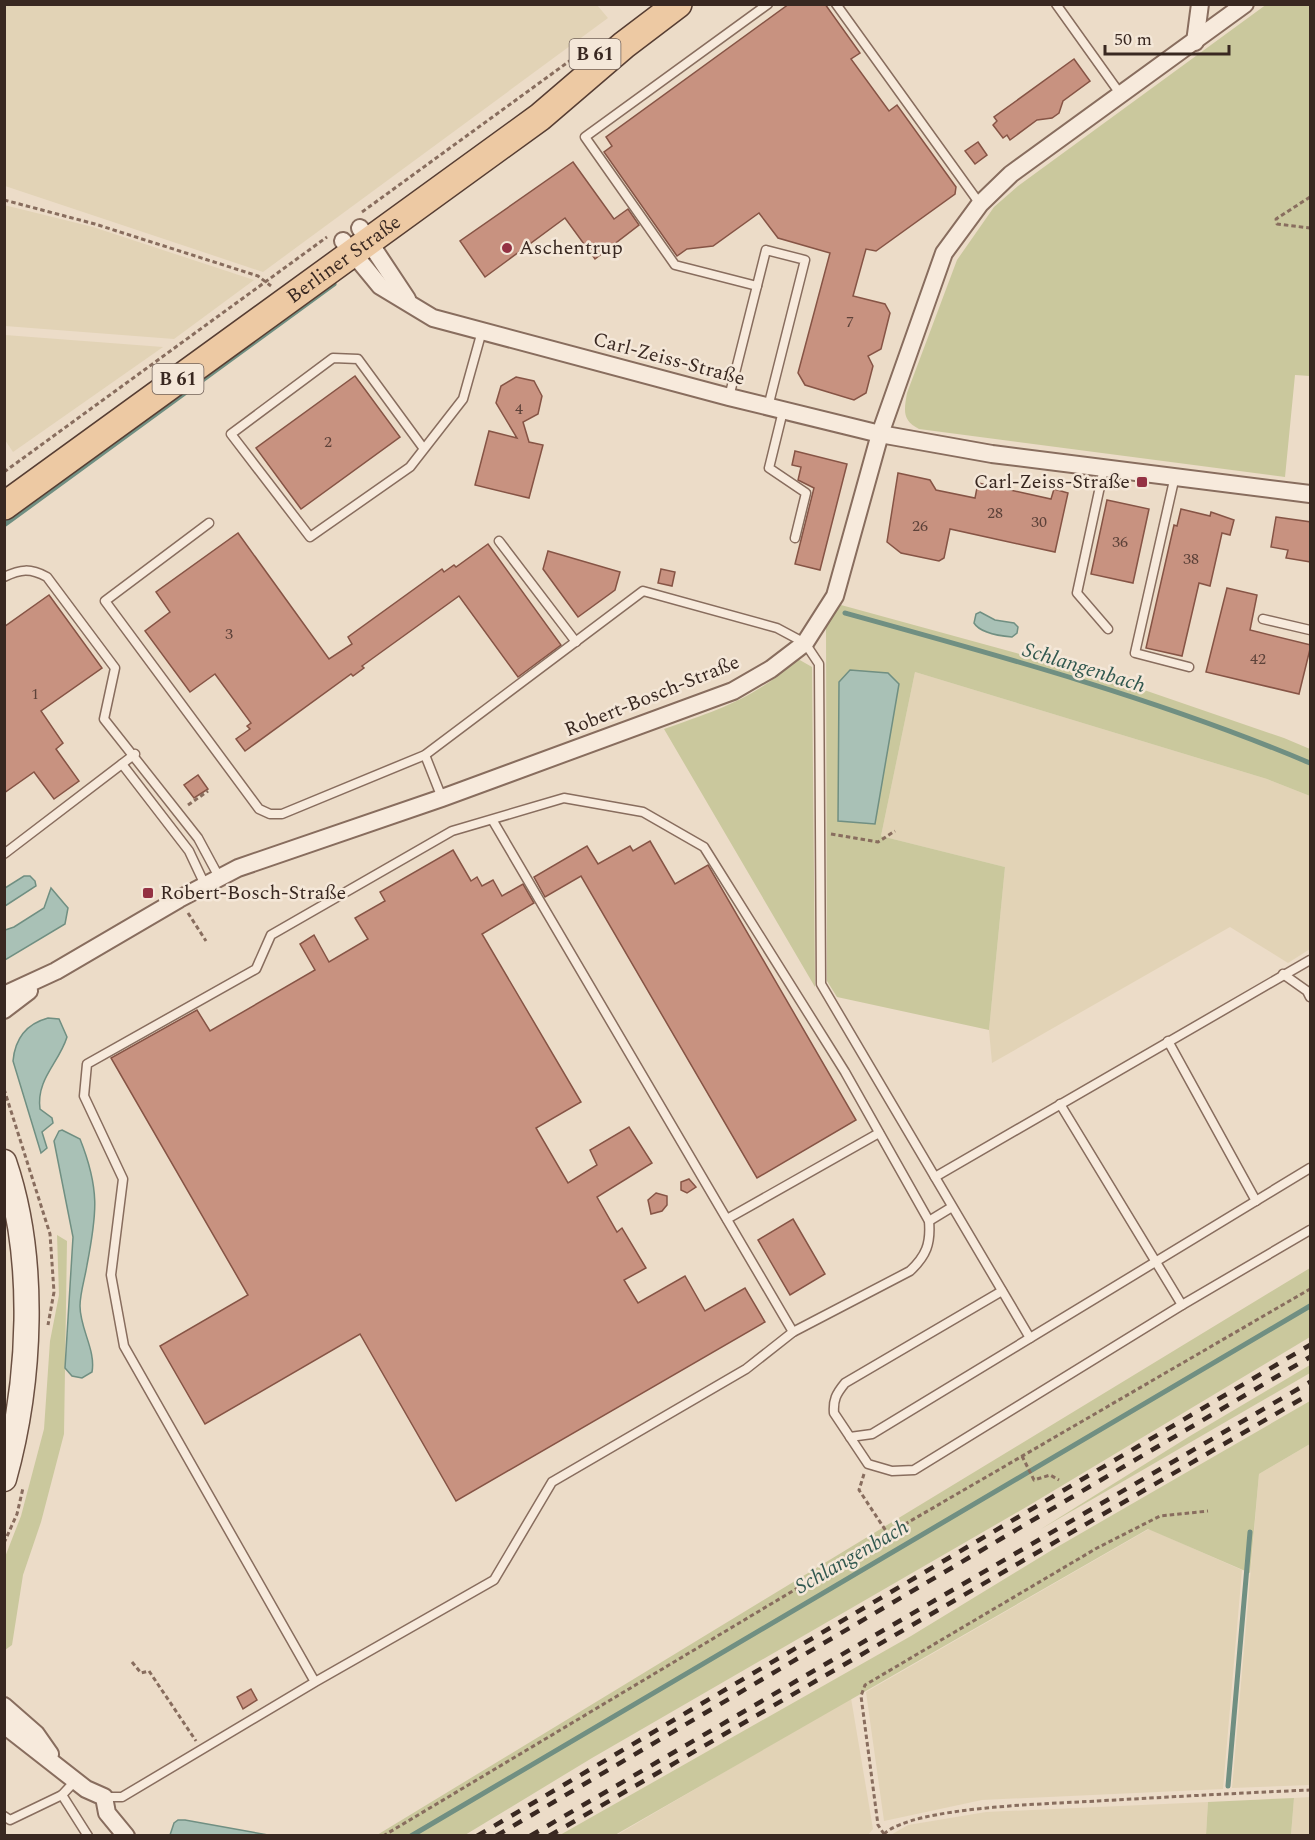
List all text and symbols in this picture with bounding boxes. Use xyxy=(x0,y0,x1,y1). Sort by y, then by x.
scale bar xyxy=(1105,18,1230,56)
text: 50 m xyxy=(1114,26,1152,53)
road number: B 61 xyxy=(570,39,620,69)
street label: Berliner Straße xyxy=(280,207,407,311)
place label: Aschentrup xyxy=(519,233,623,263)
marker: Aschentrup xyxy=(500,241,514,255)
house number: 7 xyxy=(846,310,854,334)
street label: Carl-Zeiss-Straße xyxy=(590,324,748,394)
road number: B 61 xyxy=(152,364,204,394)
house number: 4 xyxy=(515,397,523,421)
house number: 2 xyxy=(324,430,332,454)
place label: Carl-Zeiss-Straße xyxy=(974,467,1130,497)
marker: Carl-Zeiss-Straße xyxy=(1135,475,1149,489)
house number: 28 xyxy=(987,501,1003,525)
house number: 30 xyxy=(1031,510,1047,534)
house number: 26 xyxy=(912,514,928,538)
house number: 36 xyxy=(1112,530,1128,554)
house number: 38 xyxy=(1183,547,1199,571)
house number: 3 xyxy=(225,622,233,646)
water label: Schlangenbach xyxy=(1019,634,1150,702)
street label: Robert-Bosch-Straße xyxy=(560,647,744,745)
house number: 42 xyxy=(1250,647,1266,671)
house number: 1 xyxy=(31,682,39,706)
place label: Robert-Bosch-Straße xyxy=(160,878,346,908)
marker: Robert-Bosch-Straße xyxy=(141,886,155,900)
water label: Schlangenbach xyxy=(789,1511,915,1603)

